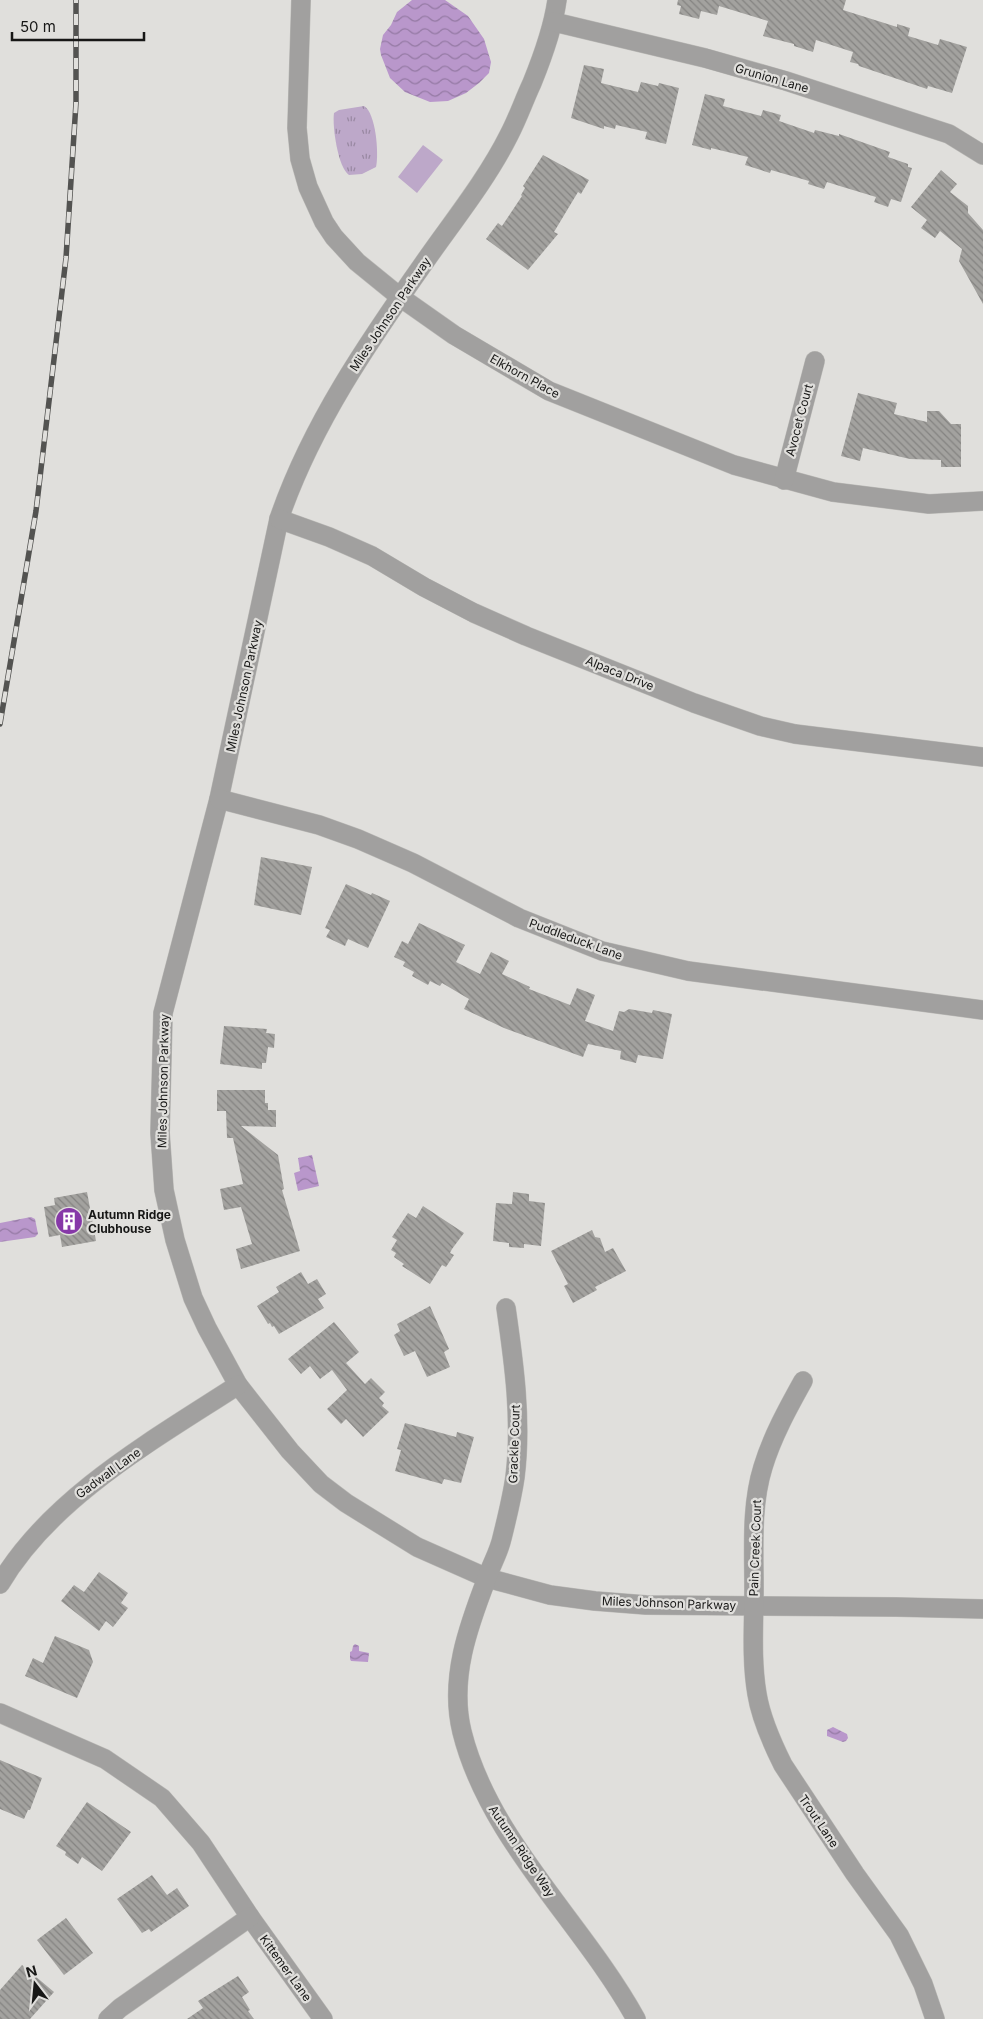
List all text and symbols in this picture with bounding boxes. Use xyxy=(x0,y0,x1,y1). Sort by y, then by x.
scale bar xyxy=(12,10,145,42)
text: 50 m xyxy=(20,17,56,36)
street label: Grunion Lane xyxy=(733,60,811,96)
street label: Miles Johnson Parkway xyxy=(346,254,434,374)
street label: Elkhorn Place xyxy=(488,351,562,401)
street label: Avocet Court xyxy=(782,382,816,458)
street label: Miles Johnson Parkway xyxy=(223,618,265,753)
street label: Alpaca Drive xyxy=(584,653,656,693)
street label: Puddleduck Lane xyxy=(527,915,625,963)
street label: Miles Johnson Parkway xyxy=(154,1013,172,1148)
building icon: Autumn Ridge Clubhouse xyxy=(54,1206,84,1236)
place label: Autumn Ridge Clubhouse xyxy=(88,1207,171,1236)
street label: Grackle Court xyxy=(505,1404,523,1484)
street label: Gadwall Lane xyxy=(73,1444,143,1502)
street label: Pain Creek Court xyxy=(746,1499,764,1596)
street label: Miles Johnson Parkway xyxy=(602,1593,737,1613)
street label: Trout Lane xyxy=(796,1792,842,1850)
street label: Autumn Ridge Way xyxy=(486,1802,558,1900)
street label: Kittemer Lane xyxy=(257,1932,315,2004)
north arrow xyxy=(10,1959,60,2009)
text: N xyxy=(24,1961,39,1981)

